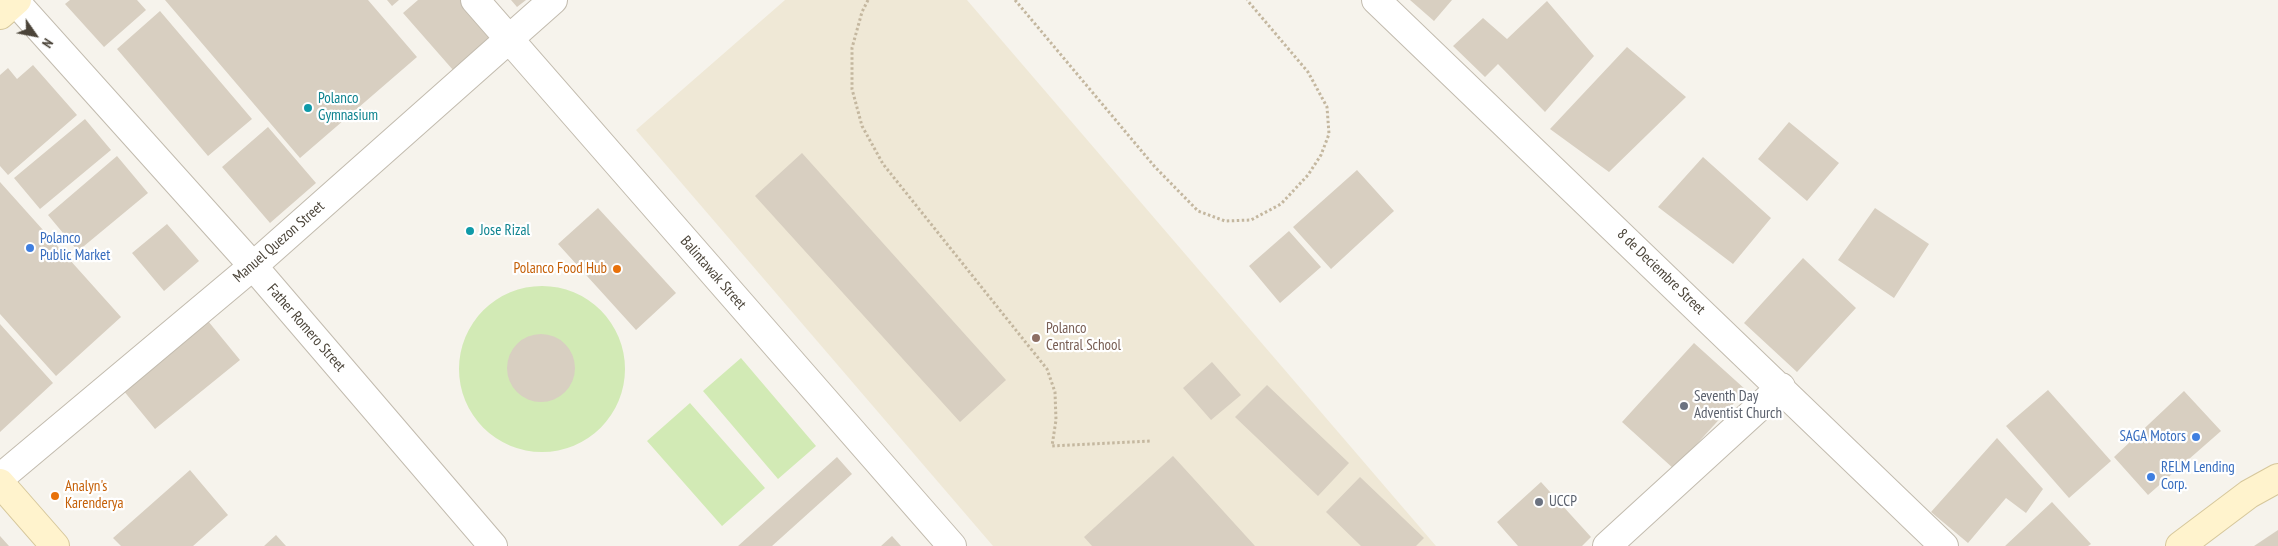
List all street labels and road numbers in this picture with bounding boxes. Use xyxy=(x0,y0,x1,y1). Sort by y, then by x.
street label: Manuel Quezon Street xyxy=(230,198,328,286)
street label: 8 de Deciembre Street xyxy=(1613,225,1709,319)
street label: Balintawak Street xyxy=(676,233,750,313)
street label: Father Romero Street xyxy=(263,280,349,376)

